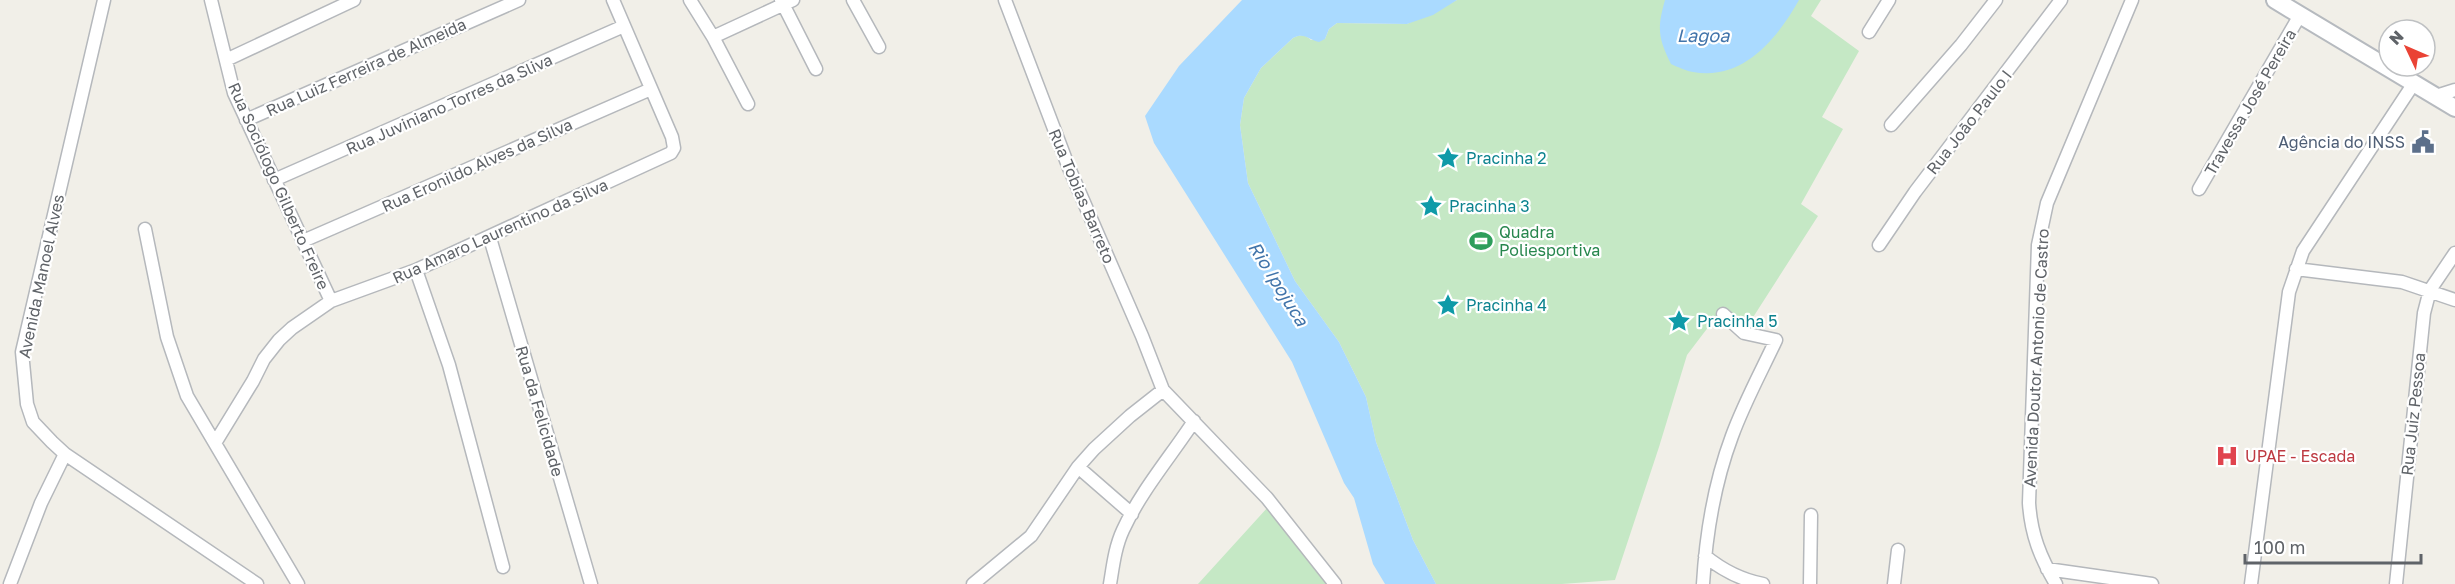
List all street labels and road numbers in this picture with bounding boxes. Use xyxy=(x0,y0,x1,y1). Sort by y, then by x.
street label: Rua Luiz Ferreira de Almeida xyxy=(263,14,469,120)
street label: Travessa José Pereira xyxy=(2200,25,2300,179)
street label: Rua Juviniano Torres da Sliva xyxy=(343,49,555,159)
street label: Rua João Paulo I xyxy=(1922,66,2016,178)
street label: Rua Sociólogo Gilberto Freire xyxy=(224,79,334,293)
street label: Rua Eronildo Alves da Silva xyxy=(379,114,575,216)
street label: Rua Tobias Barreto xyxy=(1045,126,1119,266)
street label: Rua Amaro Laurentino da Silva xyxy=(389,174,611,288)
street label: Avenida Manoel Alves xyxy=(14,192,68,360)
street label: Avenida Doutor Antonio de Castro xyxy=(2019,228,2053,488)
street label: Rua da Felicidade xyxy=(512,343,568,479)
street label: Rua Juiz Pessoa xyxy=(2397,352,2429,476)

